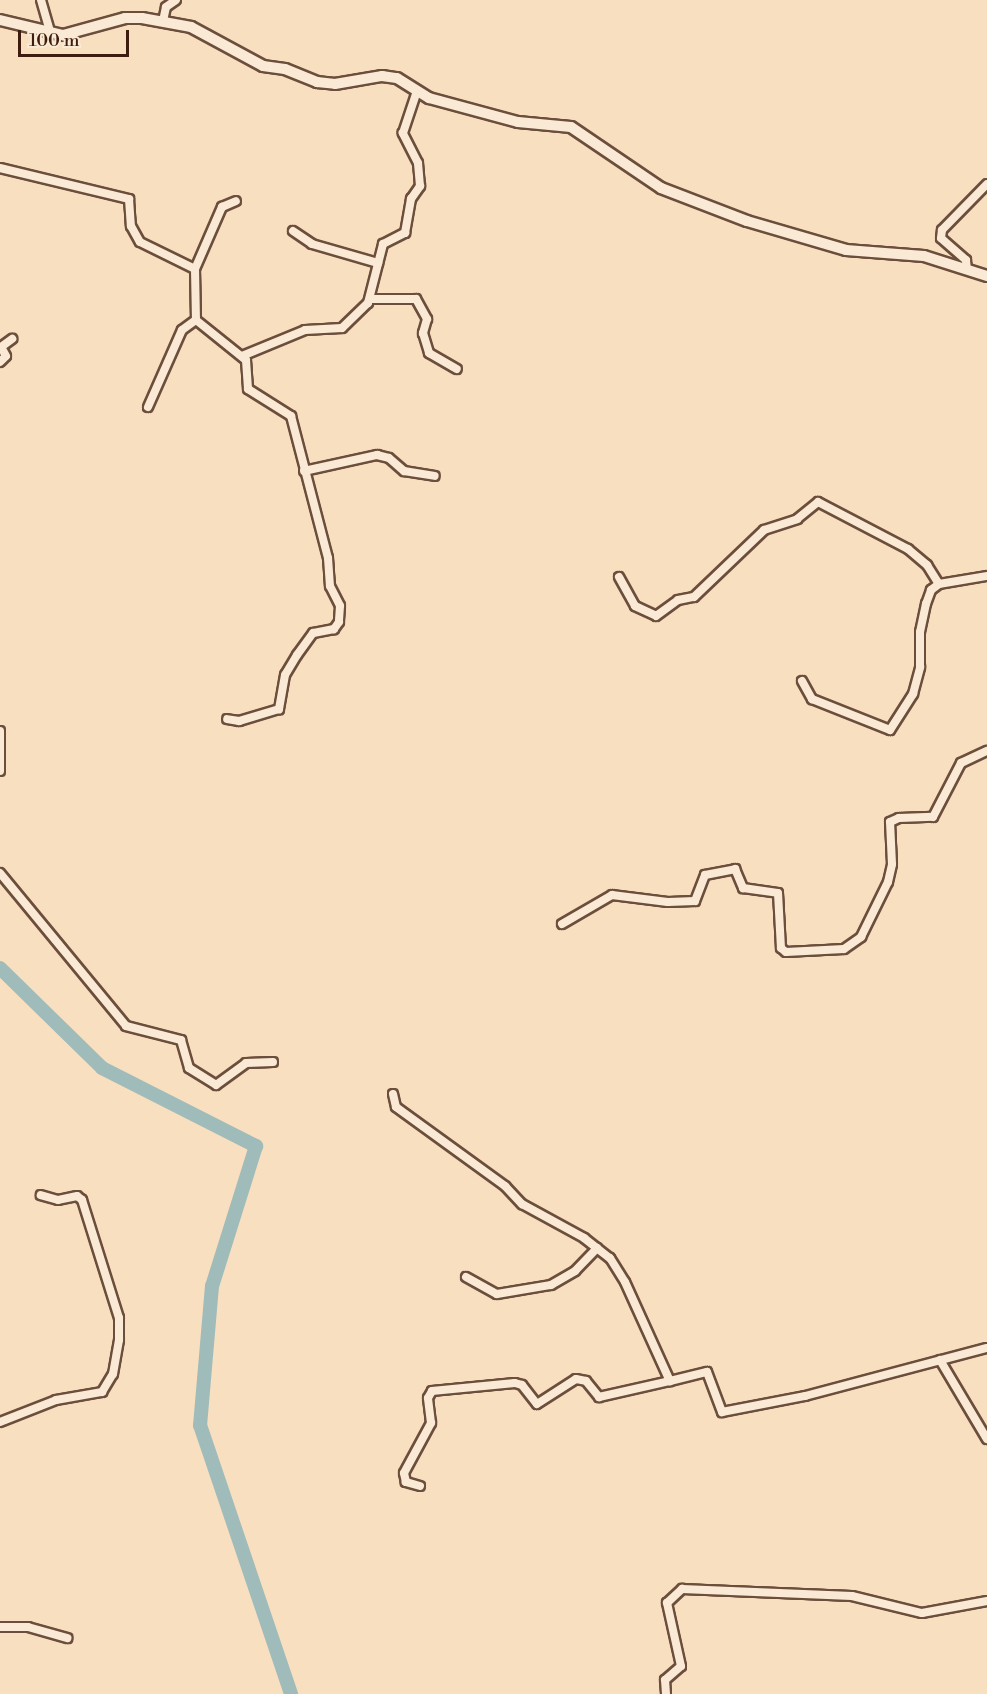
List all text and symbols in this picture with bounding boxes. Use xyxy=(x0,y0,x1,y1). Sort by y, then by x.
scale bar xyxy=(21,18,132,56)
text: 100 m xyxy=(29,29,80,52)

